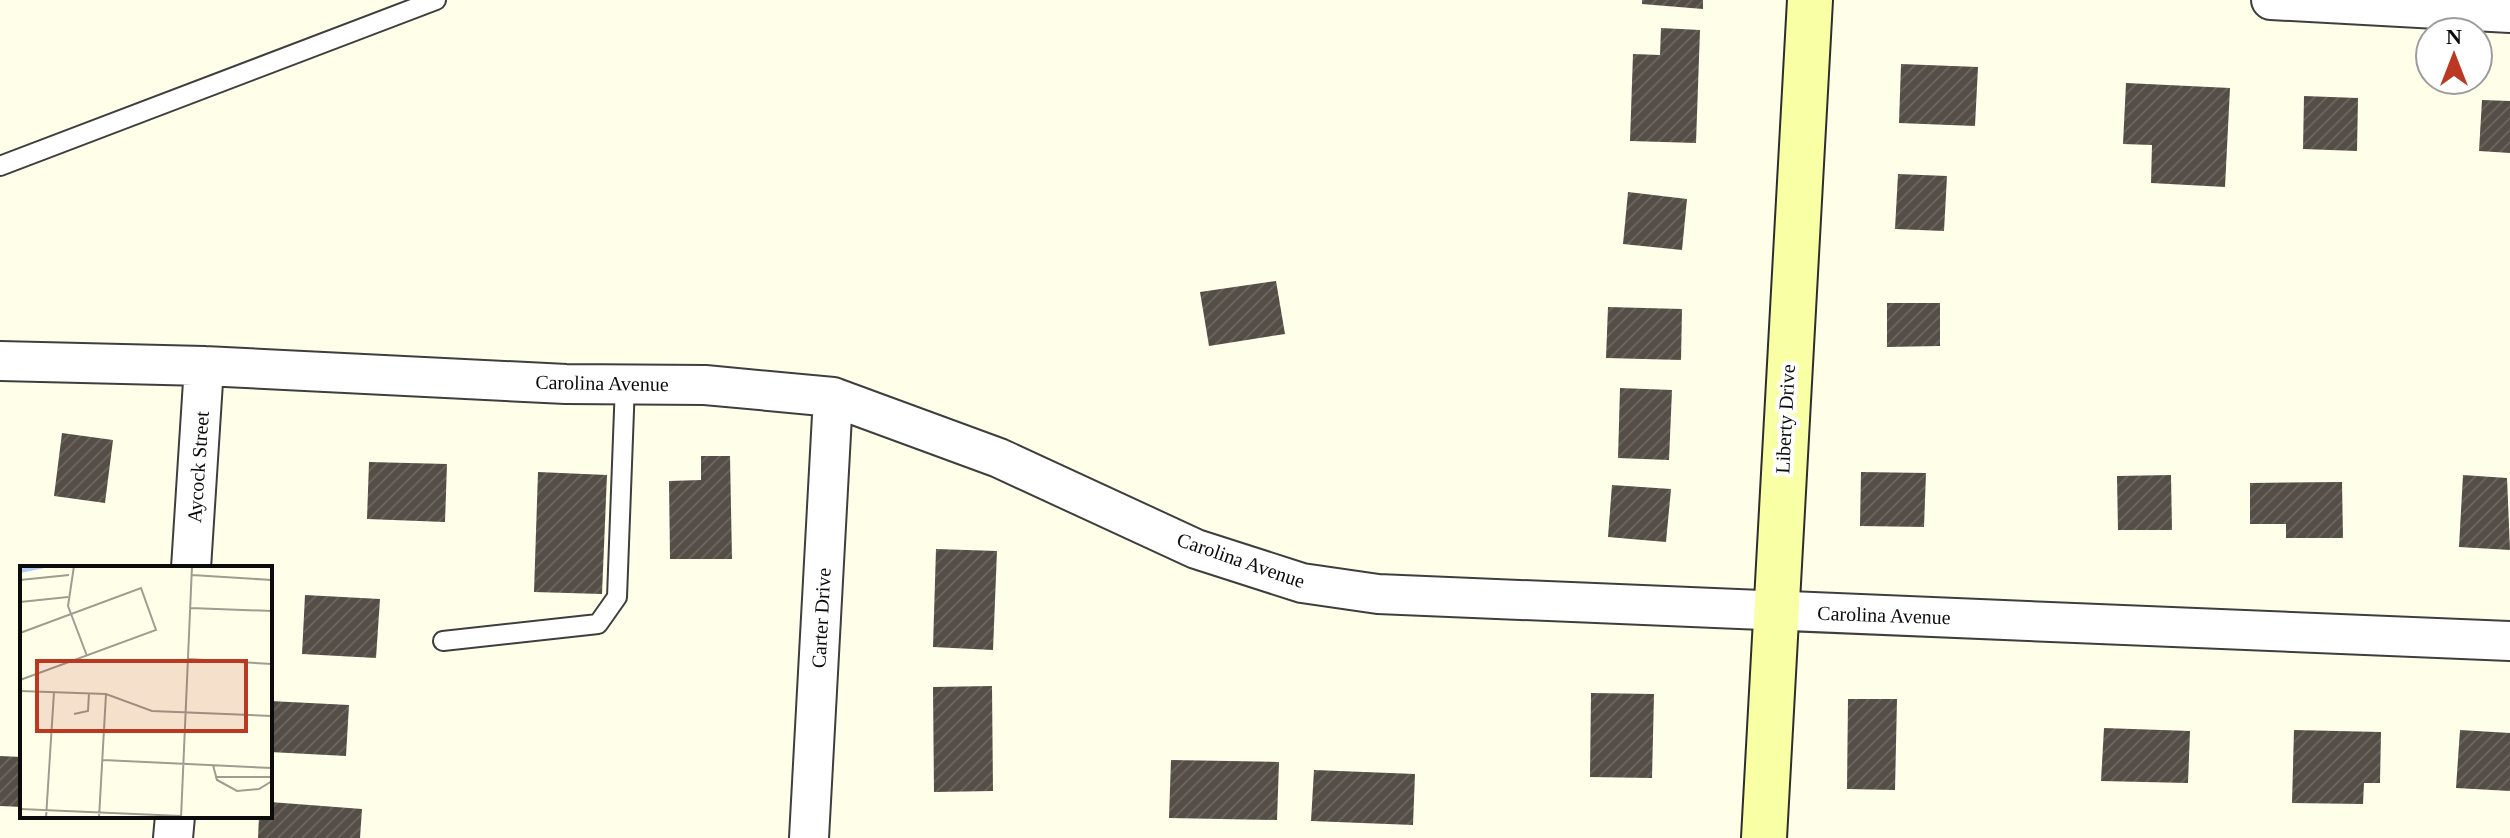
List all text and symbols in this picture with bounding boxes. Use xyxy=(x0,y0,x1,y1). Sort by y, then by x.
north arrow xyxy=(2414,16,2494,96)
text: N xyxy=(2446,24,2462,49)
street label: Liberty Drive xyxy=(1771,364,1800,474)
street label: Carolina Avenue xyxy=(535,371,669,395)
street label: Aycock Street xyxy=(183,410,214,524)
street label: Carolina Avenue xyxy=(1174,528,1308,592)
inset map xyxy=(20,566,272,818)
street label: Carter Drive xyxy=(807,567,835,669)
street label: Carolina Avenue xyxy=(1817,602,1951,628)

